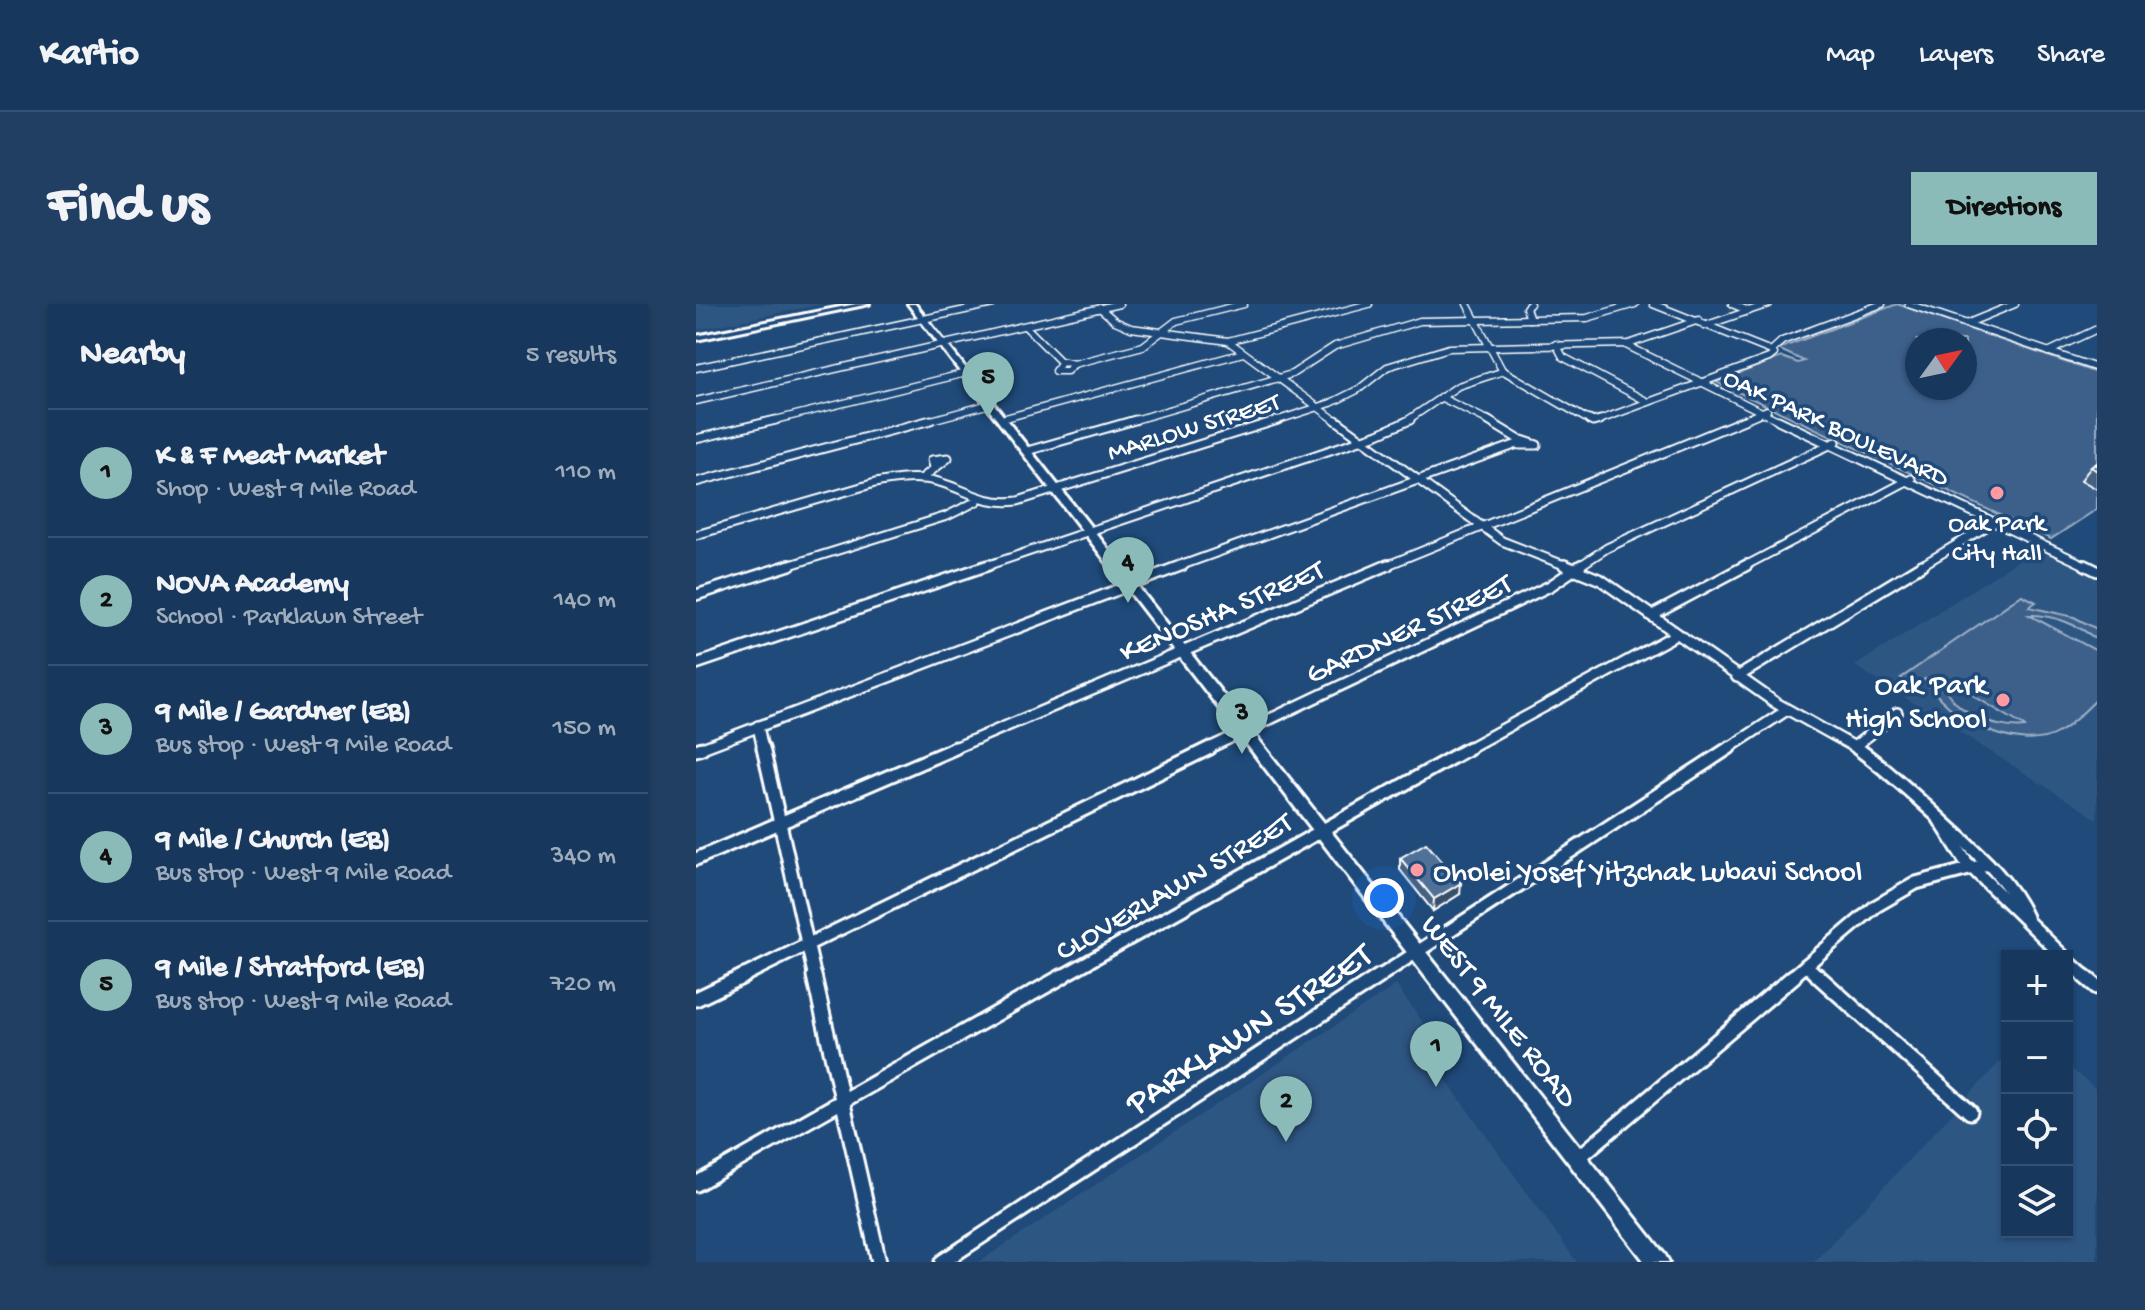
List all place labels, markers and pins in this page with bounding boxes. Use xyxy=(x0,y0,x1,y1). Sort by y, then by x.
pin: 5 xyxy=(962,352,1014,418)
marker: Oak Park City Hall xyxy=(1988,484,2006,502)
place label: Oak Park City Hall xyxy=(1948,510,2048,571)
pin: 4 xyxy=(1102,537,1154,603)
place label: Oak Park High School xyxy=(1845,670,1990,739)
pin: 3 xyxy=(1216,688,1268,754)
marker: Oak Park High School xyxy=(1994,691,2012,709)
place label: Oholei Yosef Yitzchak Lubavi School xyxy=(1433,857,1862,892)
marker: Oholei Yosef Yitzchak Lubavi School xyxy=(1408,861,1426,879)
pin: 1 xyxy=(1410,1021,1462,1087)
pin: 2 xyxy=(1260,1076,1312,1142)

